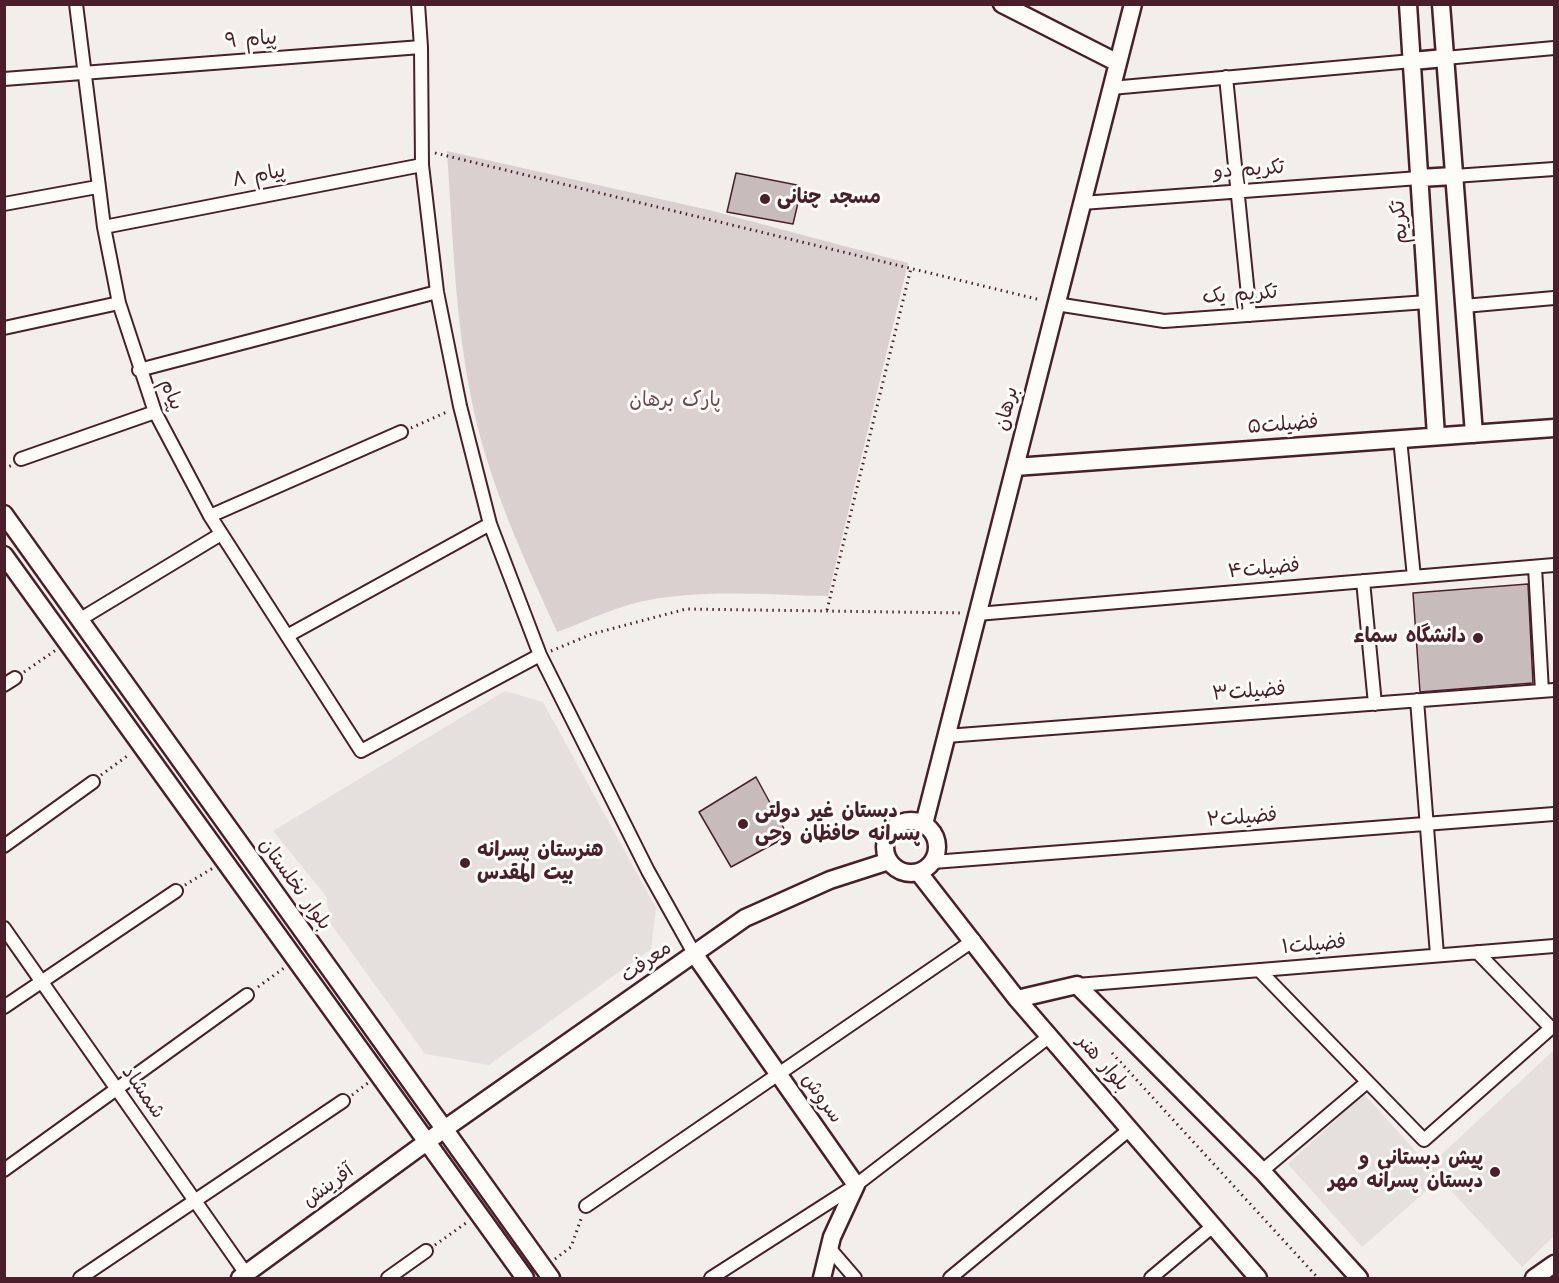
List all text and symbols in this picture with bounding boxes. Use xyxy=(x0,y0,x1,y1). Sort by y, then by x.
street label: پیام ۹ xyxy=(224,27,278,55)
street label: تکریم دو xyxy=(1213,157,1285,185)
street label: پیام ۸ xyxy=(230,160,288,194)
place label: مسجد چنانی xyxy=(777,187,881,211)
marker: مسجد چنانی xyxy=(758,192,772,206)
street label: تکریم xyxy=(1388,199,1414,245)
street label: تکریم یک xyxy=(1202,281,1278,311)
street label: پیام xyxy=(153,376,187,414)
street label: برهان xyxy=(991,384,1025,434)
park label: پارک برهان xyxy=(629,390,721,414)
street label: فضیلت۵ xyxy=(1247,412,1319,440)
street label: فضیلت۴ xyxy=(1227,555,1301,585)
place label: دانشگاه سماء xyxy=(1353,626,1466,650)
marker: دانشگاه سماء xyxy=(1471,631,1485,645)
street label: فضیلت۳ xyxy=(1211,678,1287,708)
place label: دبستان غیر دولتی پسرانه حافظان وحی xyxy=(755,801,920,848)
street label: فضیلت۲ xyxy=(1206,805,1278,833)
marker: دبستان غیر دولتی پسرانه حافظان وحی xyxy=(736,817,750,831)
street label: بلوار نخلستان xyxy=(253,834,335,936)
place label: هنرستان پسرانه بیت المقدس xyxy=(477,840,604,887)
marker: هنرستان پسرانه بیت المقدس xyxy=(458,856,472,870)
street label: فضیلت۱ xyxy=(1281,931,1347,961)
street label: معرفت xyxy=(617,937,677,989)
street label: بلوار هنر xyxy=(1071,1030,1133,1098)
street label: شمشاد xyxy=(115,1062,169,1124)
street label: سروش xyxy=(795,1069,847,1129)
place label: پیش دبستانی و دبستان پسرانه مهر xyxy=(1329,1148,1483,1195)
street label: آفرینش xyxy=(299,1160,359,1214)
marker: پیش دبستانی و دبستان پسرانه مهر xyxy=(1488,1165,1502,1179)

